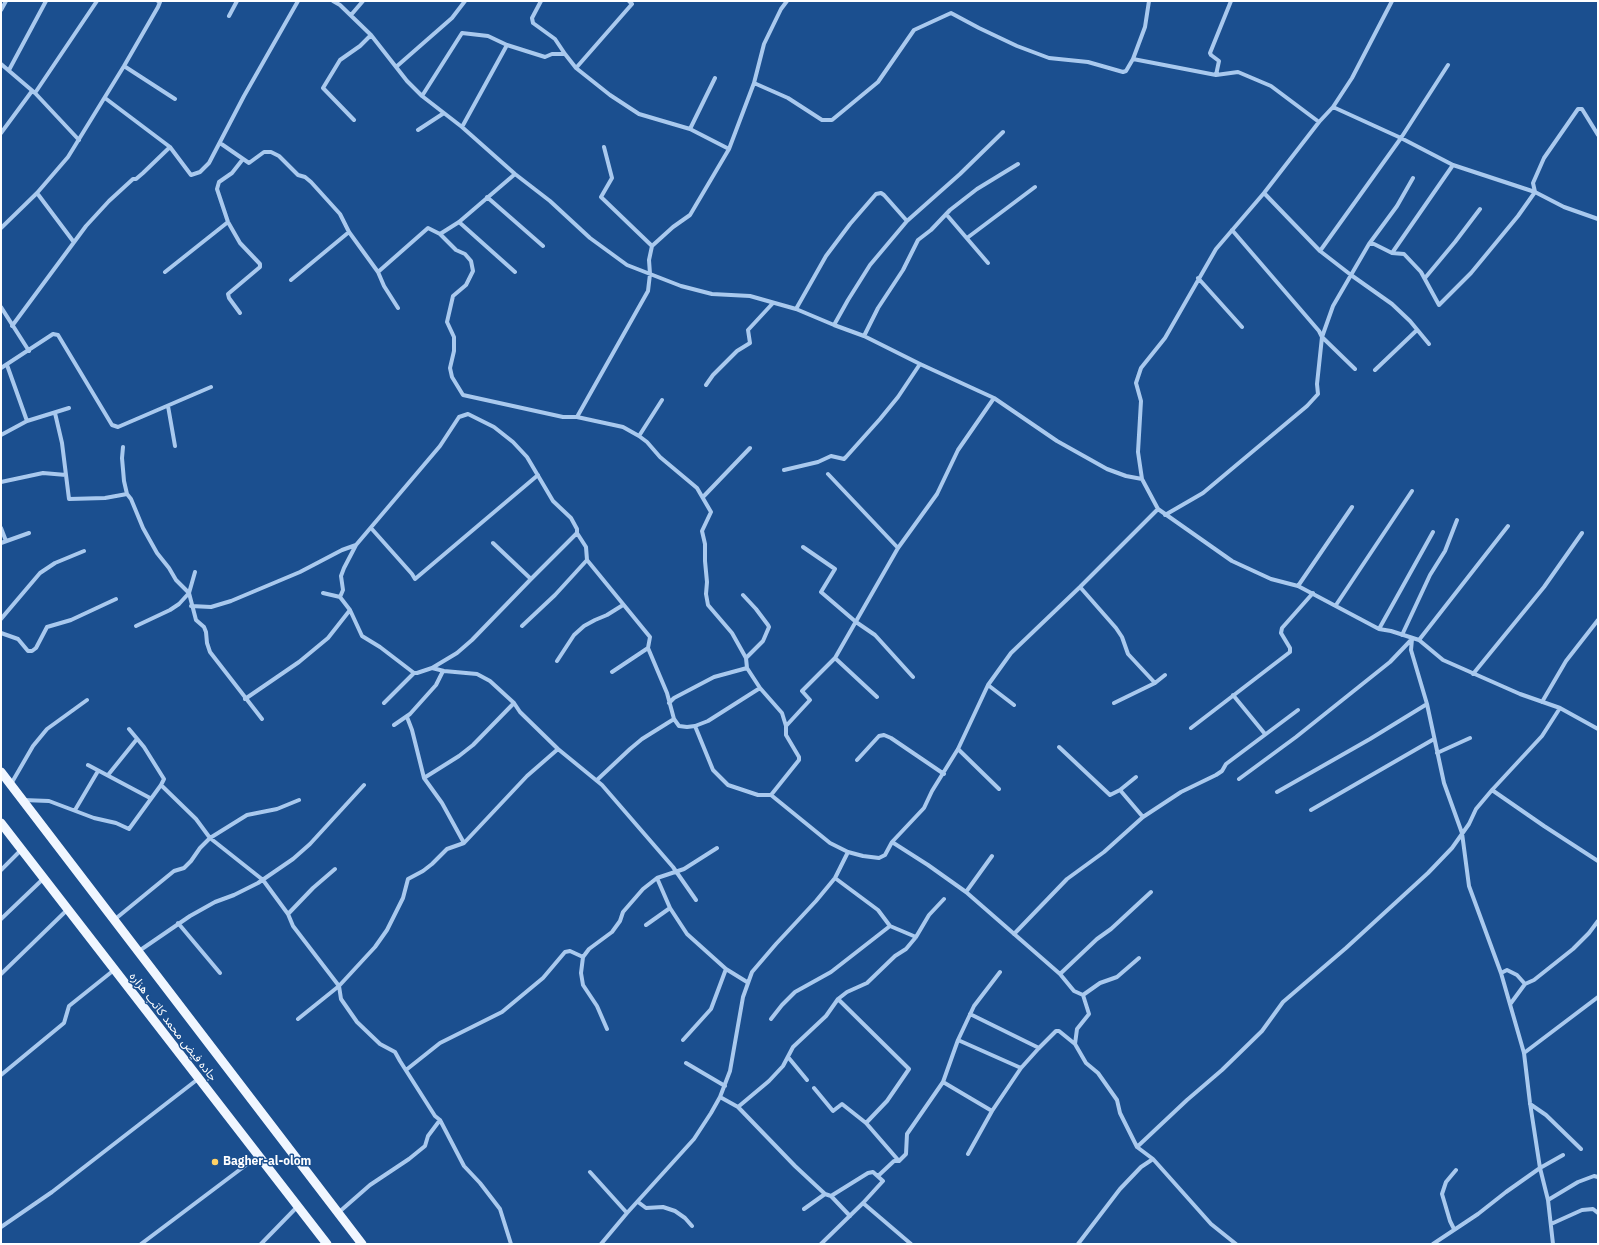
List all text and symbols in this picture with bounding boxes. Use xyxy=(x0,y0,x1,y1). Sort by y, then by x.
street label: جاده فیض محمد کاتب هزاره xyxy=(126,970,220,1084)
place label: Bagher-al-olom xyxy=(223,1155,311,1169)
marker: Bagher-al-olom xyxy=(210,1157,220,1167)

